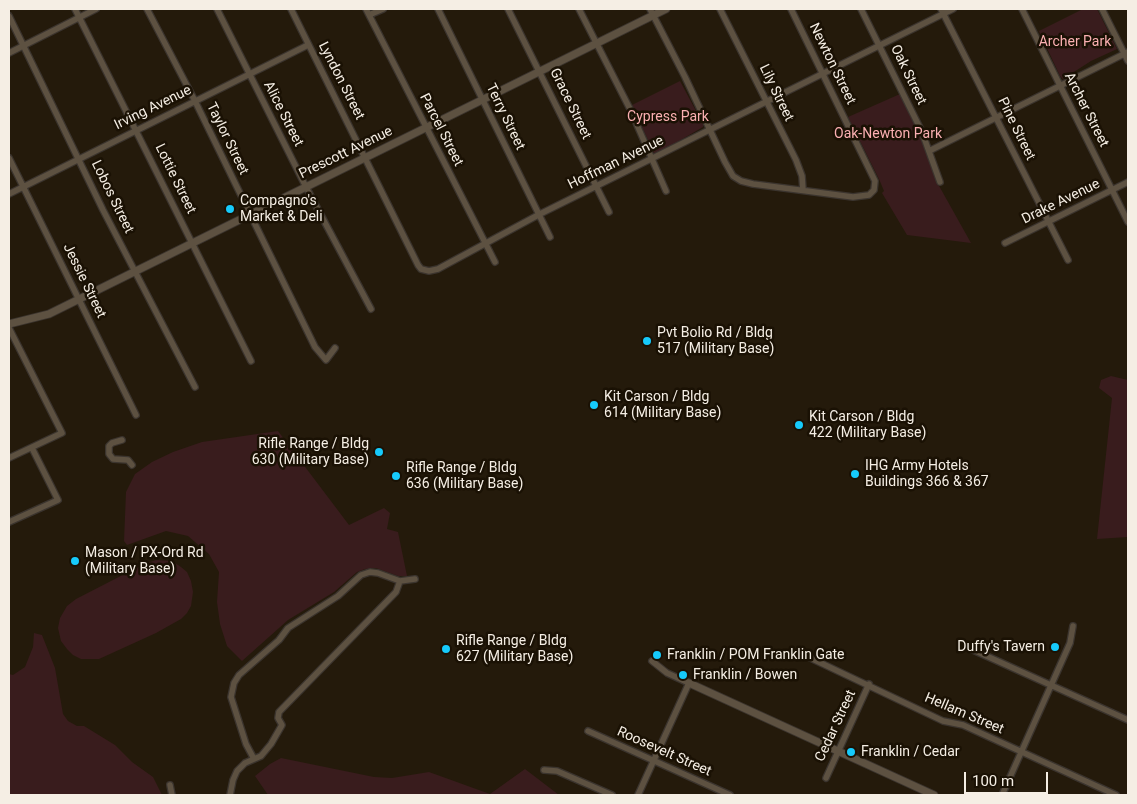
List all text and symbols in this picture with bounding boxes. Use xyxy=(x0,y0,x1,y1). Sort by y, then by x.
street label: Newton Street xyxy=(805,21,859,107)
park label: Archer Park xyxy=(1039,34,1111,50)
street label: Lyndon Street xyxy=(314,39,368,123)
street label: Oak Street xyxy=(886,42,930,108)
street label: Lily Street xyxy=(755,62,797,124)
street label: Grace Street xyxy=(546,66,594,142)
street label: Archer Street xyxy=(1060,70,1112,150)
street label: Alice Street xyxy=(259,79,307,149)
street label: Terry Street xyxy=(482,81,528,153)
street label: Irving Avenue xyxy=(112,82,194,134)
street label: Parcel Street xyxy=(415,91,467,169)
street label: Pine Street xyxy=(994,95,1038,163)
street label: Taylor Street xyxy=(202,100,252,178)
park label: Cypress Park xyxy=(627,109,709,125)
street label: Prescott Avenue xyxy=(297,123,395,183)
park label: Oak-Newton Park xyxy=(834,126,942,142)
street label: Hoffman Avenue xyxy=(565,133,667,193)
street label: Lottie Street xyxy=(151,141,199,217)
street label: Lobos Street xyxy=(87,158,137,236)
street label: Drake Avenue xyxy=(1019,176,1103,228)
place label: Compagno's Market & Deli xyxy=(240,193,323,226)
marker: Compagno's Market & Deli xyxy=(224,203,236,215)
street label: Jessie Street xyxy=(59,241,109,321)
place label: Pvt Bolio Rd / Bldg 517 (Military Base) xyxy=(657,325,774,358)
marker: Pvt Bolio Rd / Bldg 517 (Military Base) xyxy=(641,335,653,347)
place label: Kit Carson / Bldg 614 (Military Base) xyxy=(604,389,721,422)
marker: Kit Carson / Bldg 614 (Military Base) xyxy=(588,399,600,411)
place label: Kit Carson / Bldg 422 (Military Base) xyxy=(809,409,926,442)
marker: Kit Carson / Bldg 422 (Military Base) xyxy=(793,419,805,431)
place label: Rifle Range / Bldg 630 (Military Base) xyxy=(252,436,369,468)
marker: Rifle Range / Bldg 630 (Military Base) xyxy=(373,446,385,458)
place label: IHG Army Hotels Buildings 366 & 367 xyxy=(865,458,989,491)
place label: Rifle Range / Bldg 636 (Military Base) xyxy=(406,460,523,492)
marker: IHG Army Hotels Buildings 366 & 367 xyxy=(849,468,861,480)
marker: Rifle Range / Bldg 636 (Military Base) xyxy=(390,470,402,482)
place label: Mason / PX-Ord Rd (Military Base) xyxy=(85,545,204,578)
marker: Mason / PX-Ord Rd (Military Base) xyxy=(69,555,81,567)
place label: Rifle Range / Bldg 627 (Military Base) xyxy=(456,633,573,666)
place label: Duffy's Tavern xyxy=(957,639,1045,655)
marker: Duffy's Tavern xyxy=(1049,641,1061,653)
marker: Rifle Range / Bldg 627 (Military Base) xyxy=(440,643,452,655)
place label: Franklin / POM Franklin Gate xyxy=(667,647,845,663)
marker: Franklin / POM Franklin Gate xyxy=(651,649,663,661)
place label: Franklin / Bowen xyxy=(693,667,797,683)
marker: Franklin / Bowen xyxy=(677,669,689,681)
street label: Cedar Street xyxy=(812,687,860,765)
street label: Hellam Street xyxy=(922,690,1006,738)
street label: Roosevelt Street xyxy=(614,724,714,780)
place label: Franklin / Cedar xyxy=(861,744,960,760)
marker: Franklin / Cedar xyxy=(845,746,857,758)
scale bar xyxy=(967,762,1051,794)
text: 100 m xyxy=(972,772,1014,790)

